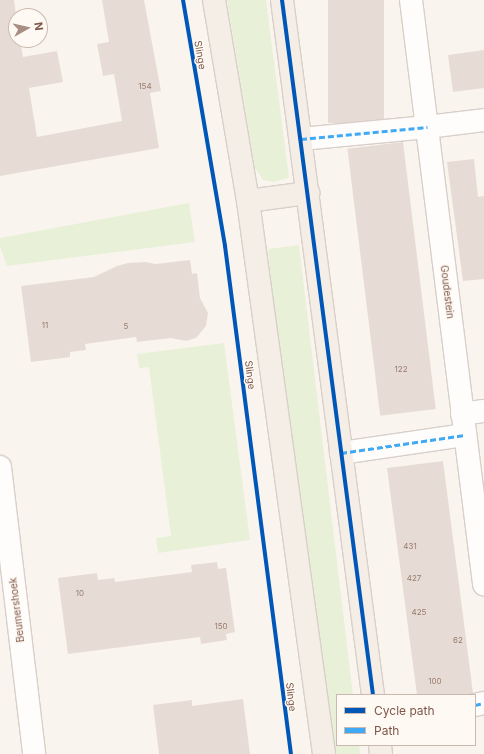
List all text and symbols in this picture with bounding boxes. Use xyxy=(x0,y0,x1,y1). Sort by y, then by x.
north arrow xyxy=(8,8,48,48)
text: N xyxy=(31,21,46,32)
street label: Slinge xyxy=(192,40,208,70)
house number: 154 xyxy=(138,82,152,92)
street label: Goudestein xyxy=(438,265,456,319)
house number: 11 xyxy=(42,321,48,331)
house number: 5 xyxy=(124,322,128,332)
street label: Slinge xyxy=(242,360,258,390)
house number: 122 xyxy=(394,365,408,375)
house number: 431 xyxy=(403,542,417,552)
house number: 427 xyxy=(407,574,421,584)
street label: Beumershoek xyxy=(7,577,27,643)
house number: 10 xyxy=(76,589,84,599)
house number: 425 xyxy=(412,608,426,618)
house number: 150 xyxy=(214,622,228,632)
house number: 62 xyxy=(453,636,463,646)
house number: 100 xyxy=(428,677,442,687)
street label: Slinge xyxy=(283,682,299,712)
legend xyxy=(336,694,476,746)
text: Cycle path xyxy=(374,703,435,718)
text: Path xyxy=(374,723,399,738)

